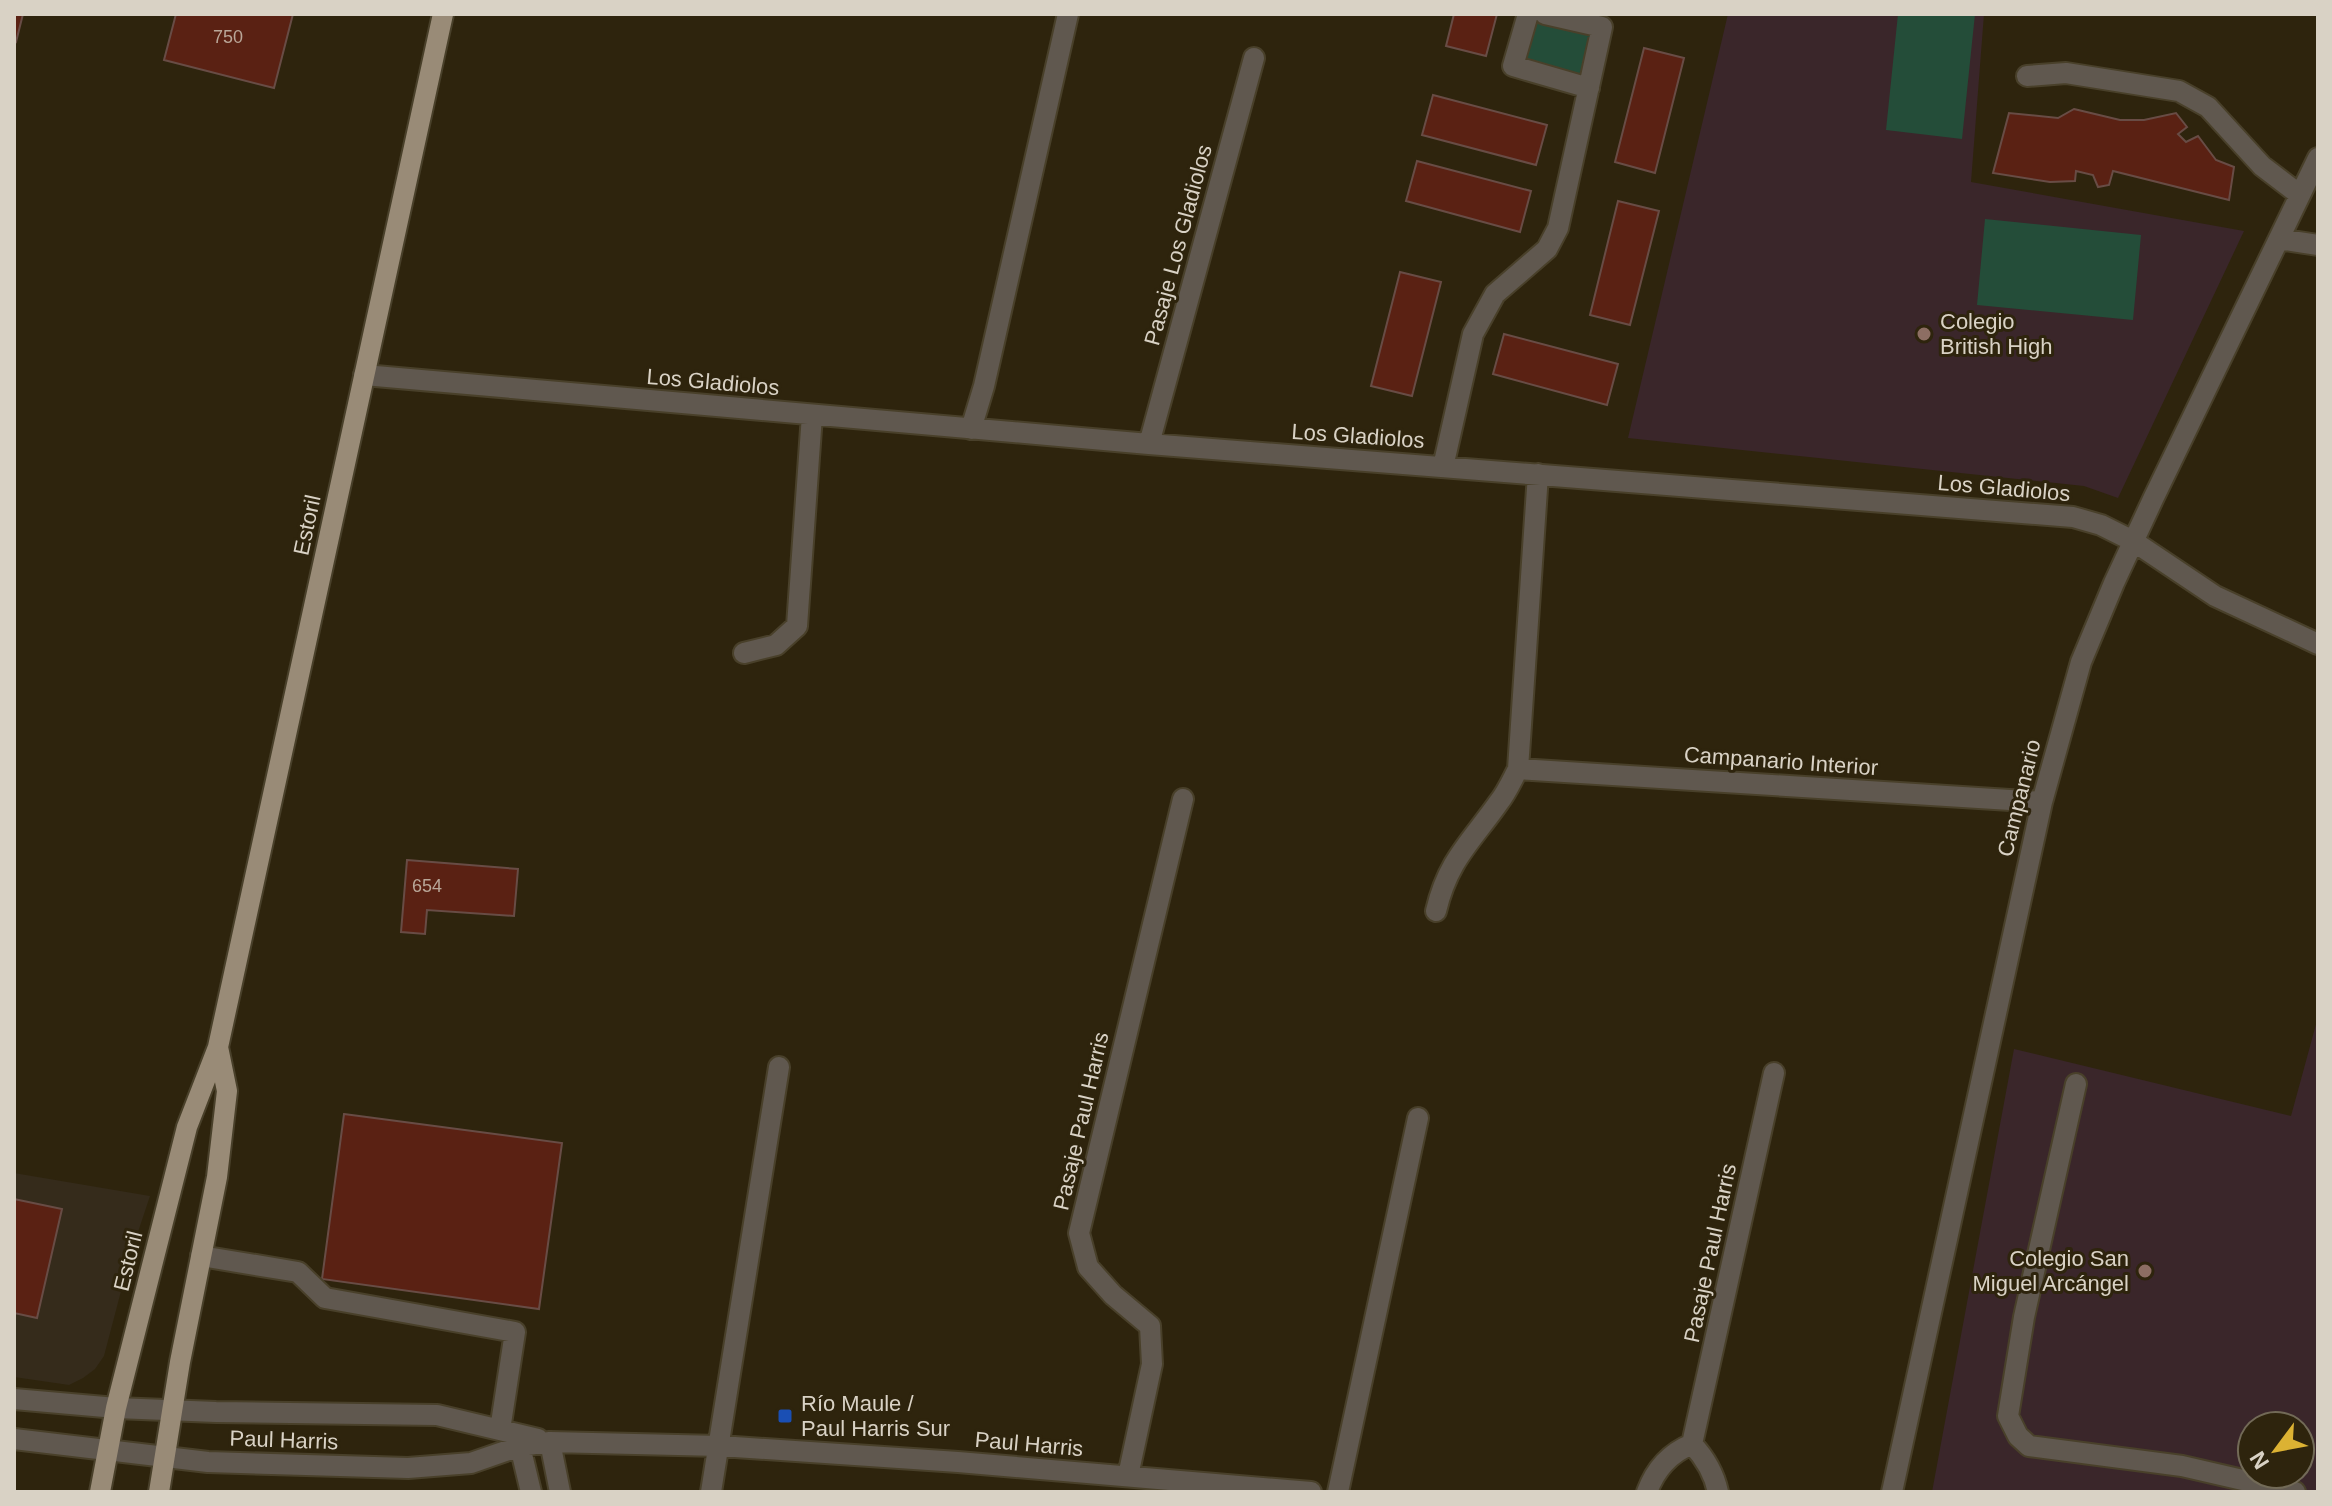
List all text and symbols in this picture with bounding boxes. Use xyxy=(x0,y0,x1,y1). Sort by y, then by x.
house number: 750 xyxy=(213,27,243,47)
street label: Pasaje Los Gladiolos xyxy=(1139,142,1217,348)
place label: Colegio British High xyxy=(1940,309,2052,359)
marker: Colegio British High xyxy=(1915,325,1933,343)
street label: Los Gladiolos xyxy=(646,364,780,400)
street label: Los Gladiolos xyxy=(1291,419,1425,453)
street label: Los Gladiolos xyxy=(1937,470,2071,506)
street label: Estoril xyxy=(288,493,326,557)
street label: Campanario xyxy=(1992,737,2046,859)
street label: Campanario Interior xyxy=(1683,742,1879,780)
house number: 654 xyxy=(412,876,442,896)
street label: Pasaje Paul Harris xyxy=(1048,1029,1114,1213)
street label: Pasaje Paul Harris xyxy=(1679,1161,1741,1345)
street label: Estoril xyxy=(108,1228,148,1294)
place label: Colegio San Miguel Arcángel xyxy=(1972,1246,2129,1296)
marker: Colegio San Miguel Arcángel xyxy=(2136,1262,2154,1280)
place label: Río Maule / Paul Harris Sur xyxy=(801,1391,950,1441)
marker: Río Maule / Paul Harris Sur xyxy=(776,1407,794,1425)
north arrow xyxy=(2236,1410,2316,1490)
street label: Paul Harris xyxy=(229,1426,339,1454)
street label: Paul Harris xyxy=(974,1427,1084,1461)
text: N xyxy=(2245,1447,2274,1474)

